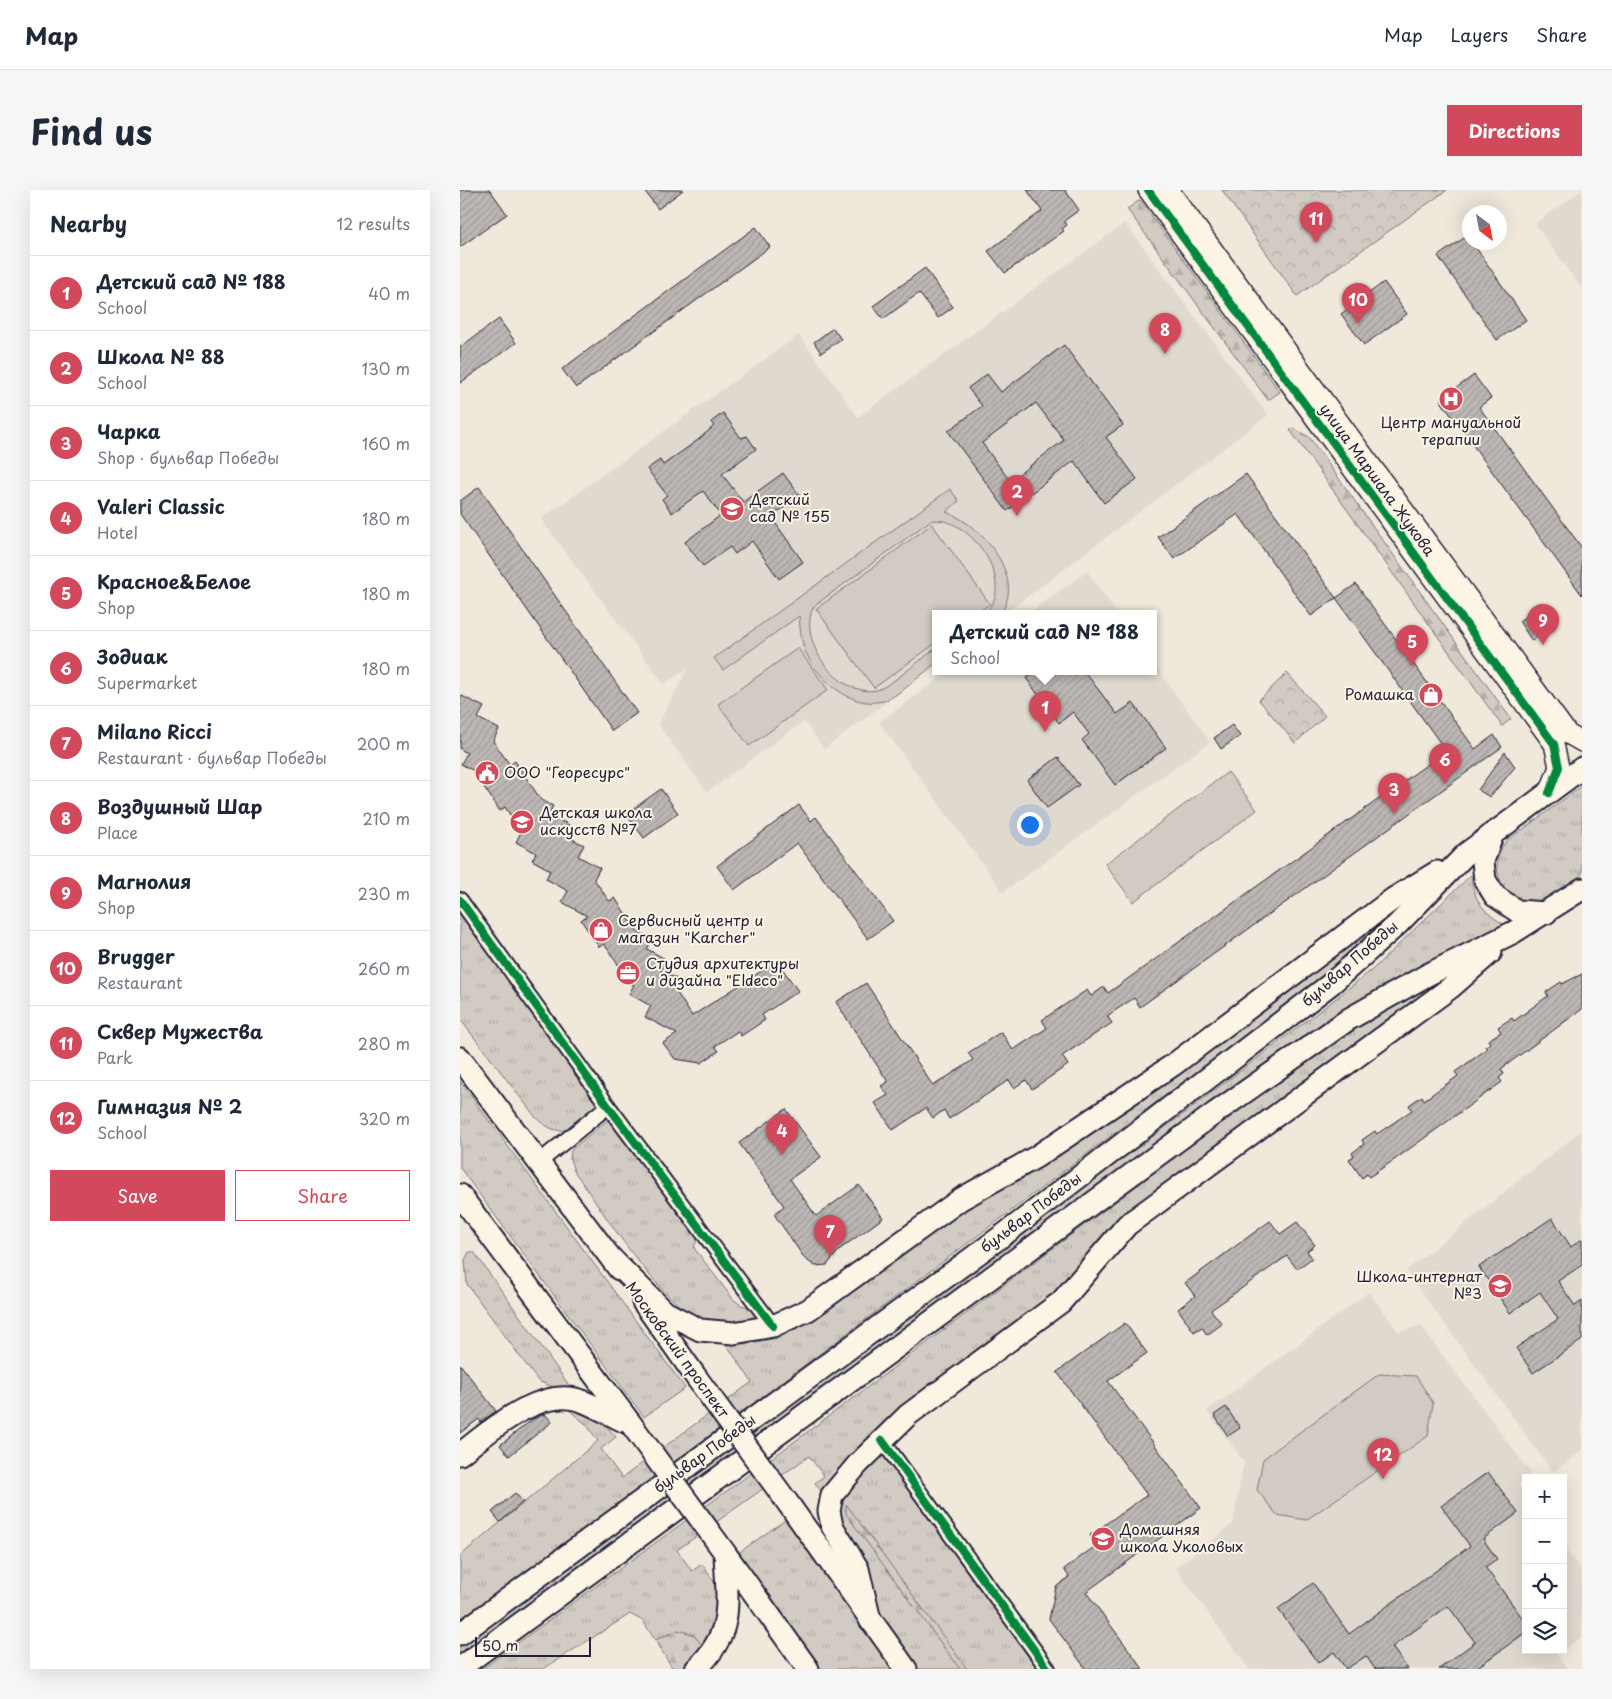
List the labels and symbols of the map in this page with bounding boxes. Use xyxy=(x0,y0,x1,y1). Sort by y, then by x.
pin: 11 xyxy=(1300,202,1332,243)
north arrow xyxy=(1462,205,1507,250)
pin: 10 xyxy=(1342,283,1374,324)
pin: 8 xyxy=(1149,313,1181,354)
hospital icon: Центр мануальной терапии xyxy=(1438,386,1464,412)
street label: улица Маршала Жукова xyxy=(1315,398,1442,561)
place label: Центр мануальной терапии xyxy=(1381,410,1521,450)
pin: 2 xyxy=(1001,475,1033,516)
place label: Детский сад № 155 xyxy=(749,487,830,527)
school or university icon: Детский сад № 155 xyxy=(719,496,745,522)
pin: 9 xyxy=(1527,604,1559,645)
pin: 5 xyxy=(1396,625,1428,666)
place label: Ромашка xyxy=(1345,682,1415,705)
shop icon: Ромашка xyxy=(1418,682,1444,708)
pin: 1 xyxy=(1029,691,1061,732)
pin: 6 xyxy=(1429,743,1461,784)
public building icon: ООО "Георесурс" xyxy=(474,760,500,786)
place label: ООО "Георесурс" xyxy=(504,760,630,783)
pin: 3 xyxy=(1378,773,1410,814)
place label: Детская школа искусств №7 xyxy=(539,800,653,840)
school or university icon: Детская школа искусств №7 xyxy=(509,809,535,835)
your location xyxy=(1017,812,1043,838)
place label: Сервисный центр и магазин "Karcher" xyxy=(618,908,763,948)
street label: бульвар Победы xyxy=(1296,914,1402,1011)
shop icon: Сервисный центр и магазин "Karcher" xyxy=(588,917,614,943)
place label: Студия архитектуры и дизайна "Eldeco" xyxy=(646,951,799,991)
office icon: Студия архитектуры и дизайна "Eldeco" xyxy=(615,960,641,986)
pin: 4 xyxy=(766,1114,798,1155)
street label: бульвар Победы xyxy=(975,1166,1086,1258)
pin: 7 xyxy=(814,1215,846,1256)
place label: Школа-интернат №3 xyxy=(1356,1264,1483,1304)
school or university icon: Школа-интернат №3 xyxy=(1487,1273,1513,1299)
street label: Московский проспект xyxy=(621,1276,736,1423)
street label: бульвар Победы xyxy=(648,1408,760,1498)
pin: 12 xyxy=(1367,1438,1399,1479)
place label: Домашняя школа Уколовых xyxy=(1119,1517,1243,1557)
school or university icon: Домашняя школа Уколовых xyxy=(1090,1526,1116,1552)
scale bar xyxy=(475,1634,591,1657)

